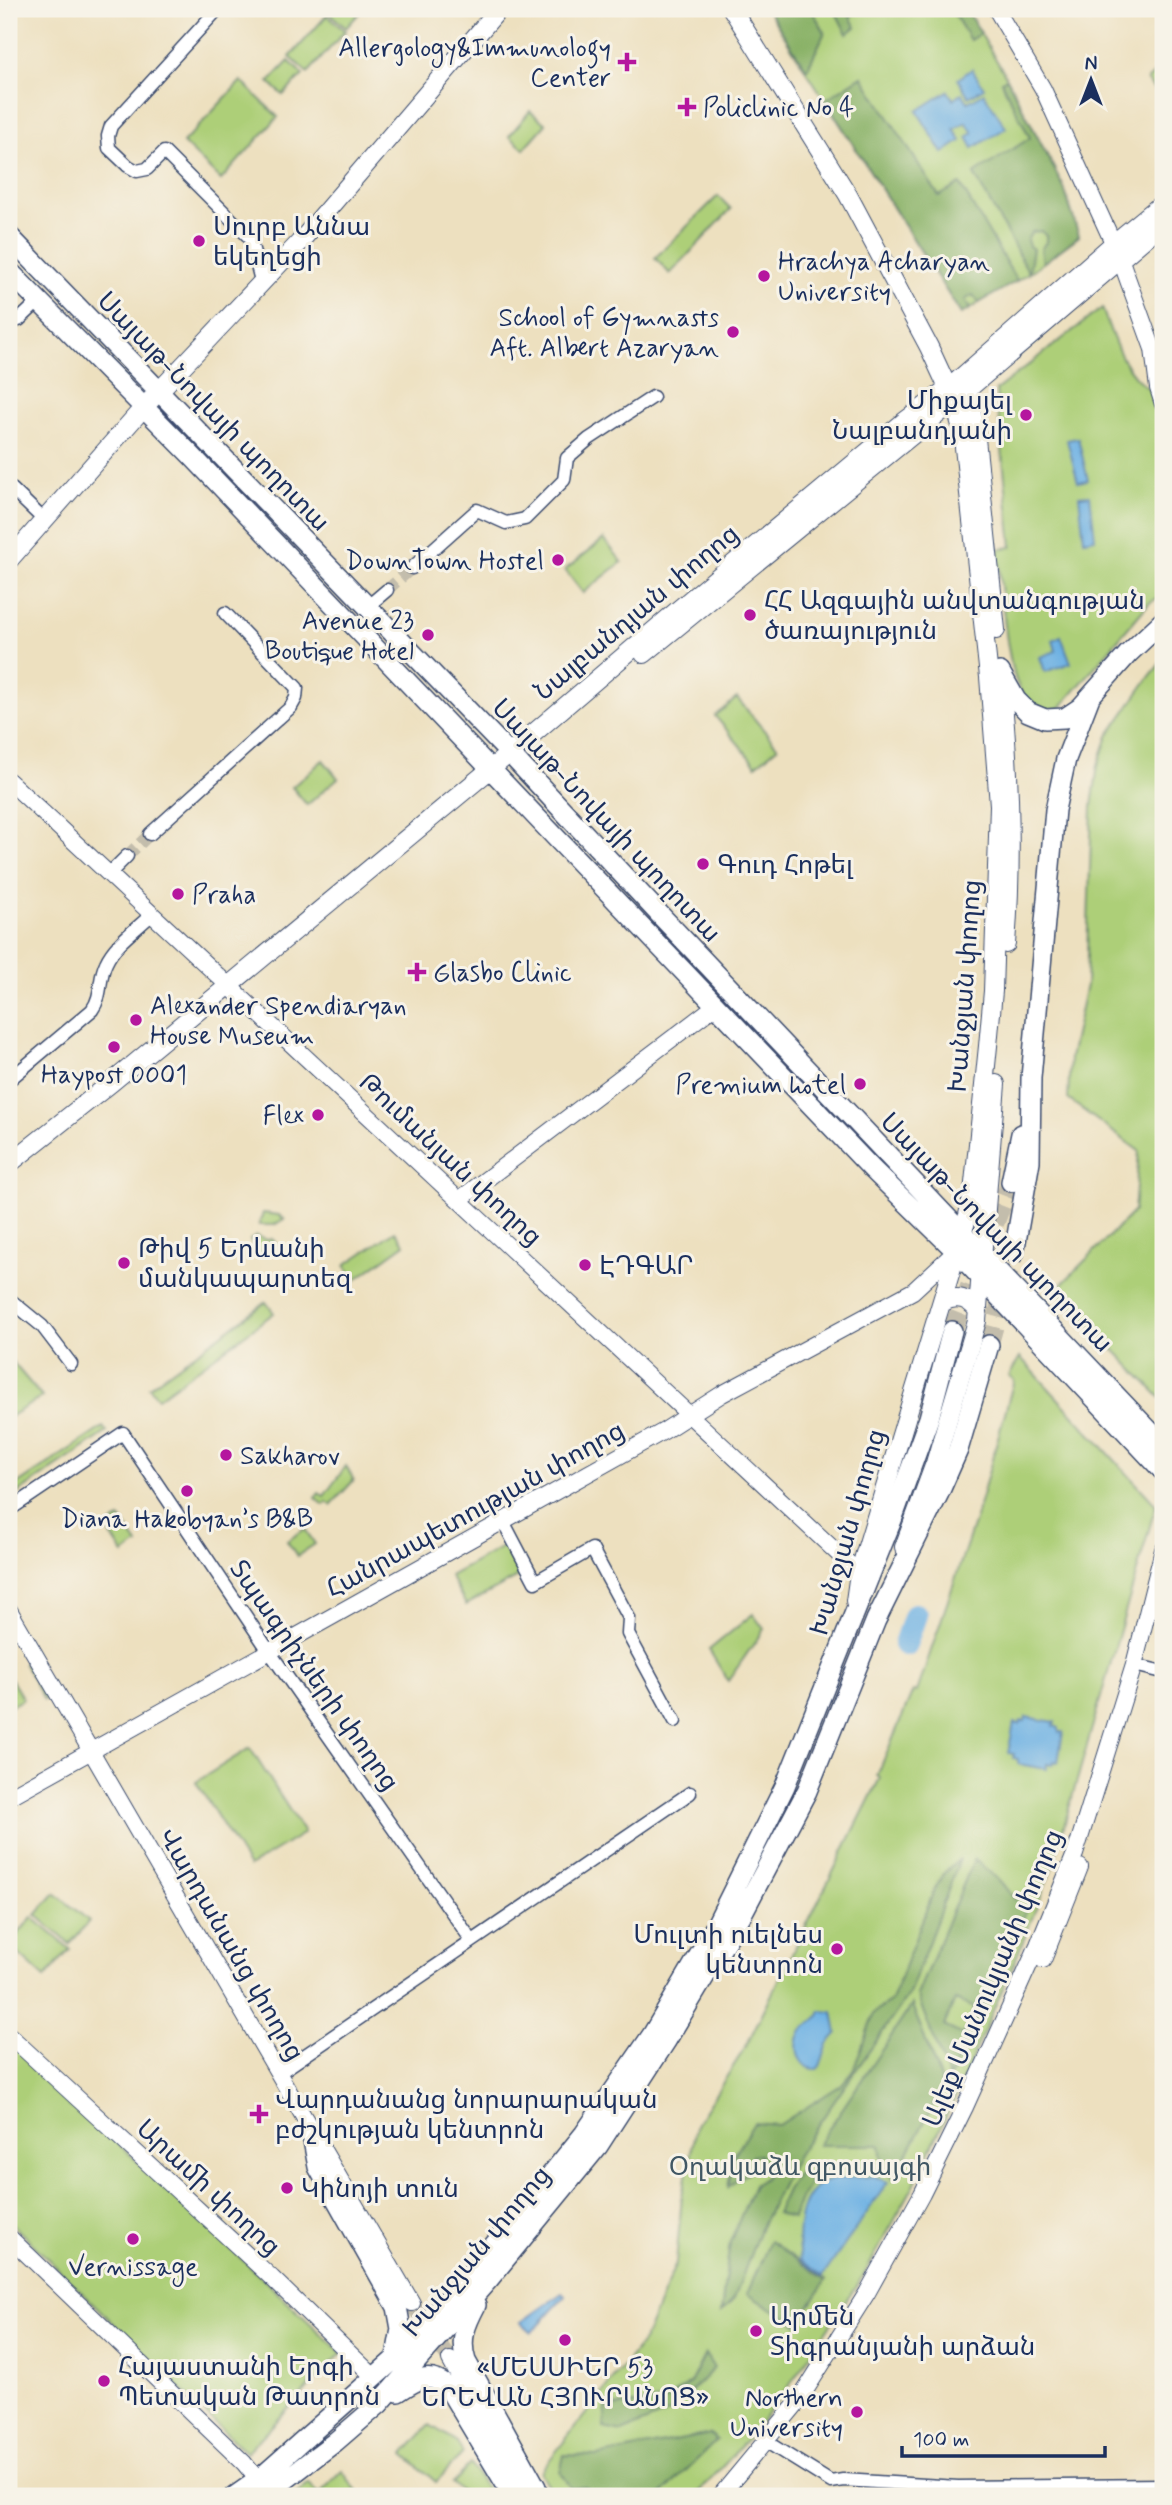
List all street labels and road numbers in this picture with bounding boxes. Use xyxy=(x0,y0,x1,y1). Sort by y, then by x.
street label: Սայաթ-Նովայի պողոտա xyxy=(89,285,336,540)
street label: Նալբանդյան փողոց xyxy=(528,518,747,709)
street label: Սայաթ-Նովայի պողոտա xyxy=(484,692,728,950)
street label: Խանջյան փողոց xyxy=(942,879,990,1094)
street label: Թումանյան փողոց xyxy=(351,1067,549,1254)
street label: Սայաթ-Նովայի պողոտա xyxy=(872,1106,1119,1361)
street label: Հանրապետության փողոց xyxy=(321,1414,631,1607)
street label: Խանջյան փողոց xyxy=(803,1425,895,1640)
street label: Տպագրիչների փողոց xyxy=(221,1554,406,1798)
street label: Վարդանանց փողոց xyxy=(150,1822,311,2068)
street label: Ալեք Մանուկյանի փողոց xyxy=(916,1825,1072,2133)
street label: Արամի փողոց xyxy=(128,2113,287,2264)
street label: Խանջյան փողոց xyxy=(396,2160,559,2345)

